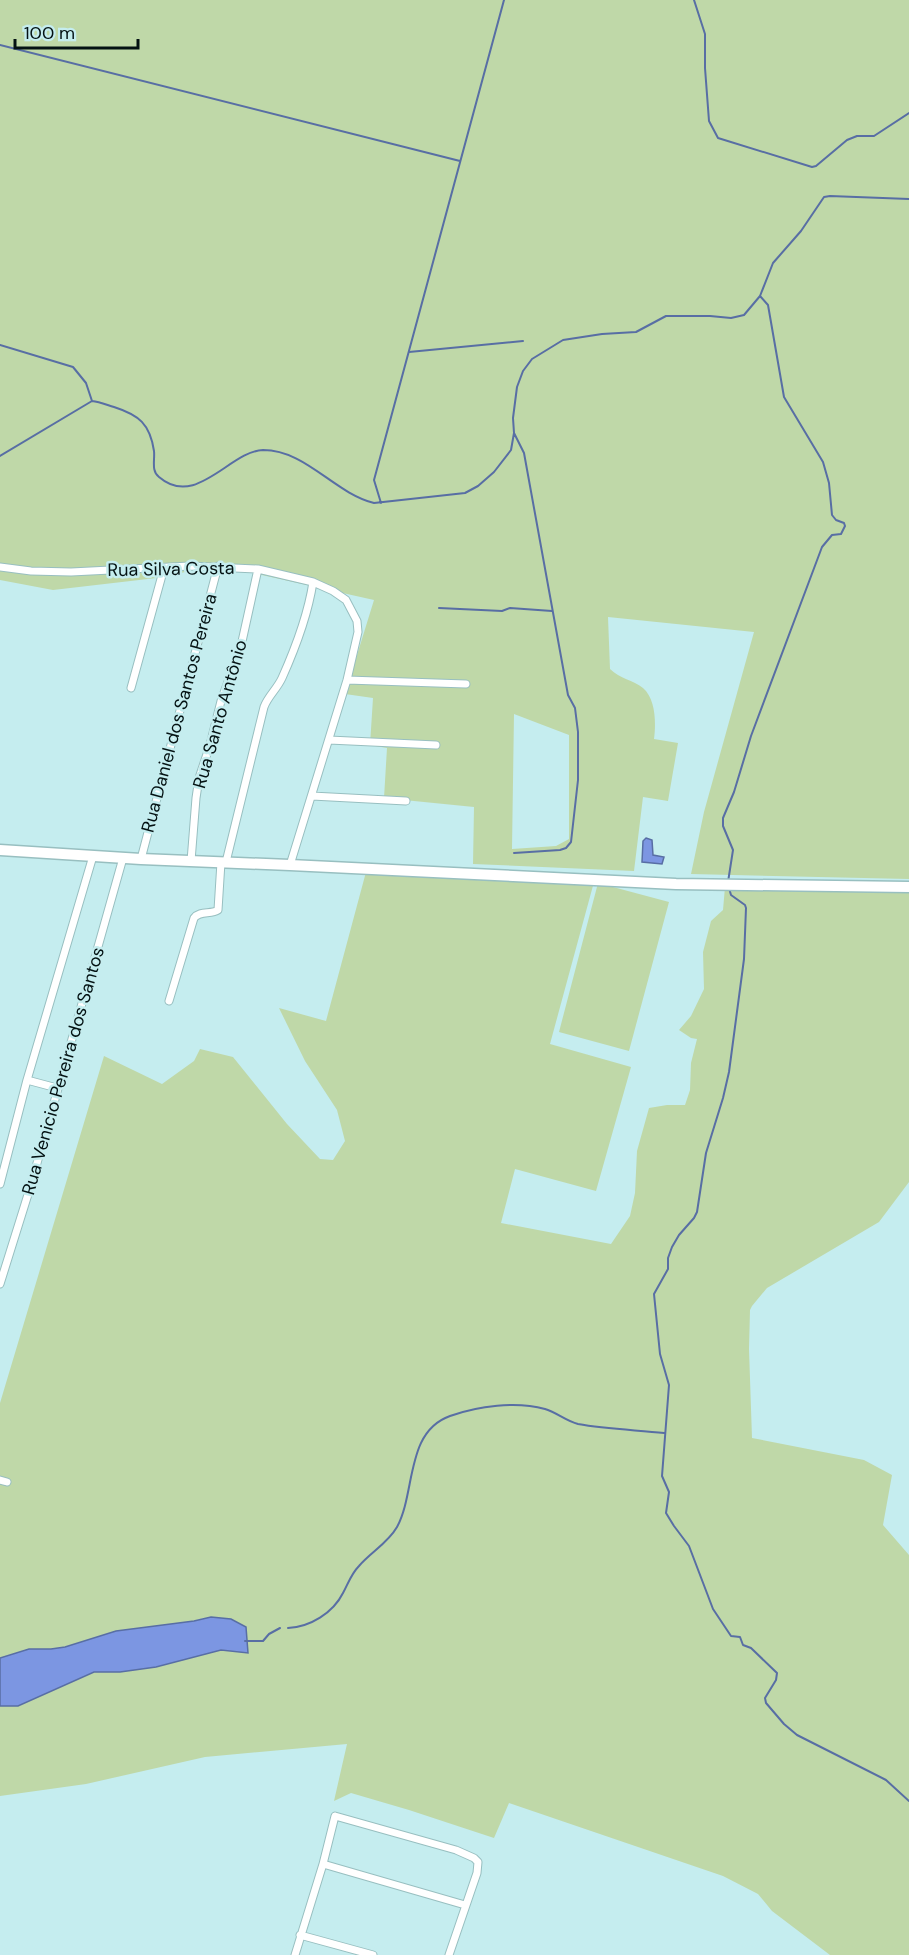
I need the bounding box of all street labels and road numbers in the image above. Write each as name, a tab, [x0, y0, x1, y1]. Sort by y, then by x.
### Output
street label: Rua Silva Costa	[107, 556, 235, 582]
street label: Rua Daniel dos Santos Pereira	[136, 591, 222, 835]
street label: Rua Santo Antônio	[187, 637, 253, 791]
street label: Rua Venicio Pereira dos Santos	[16, 944, 110, 1198]

